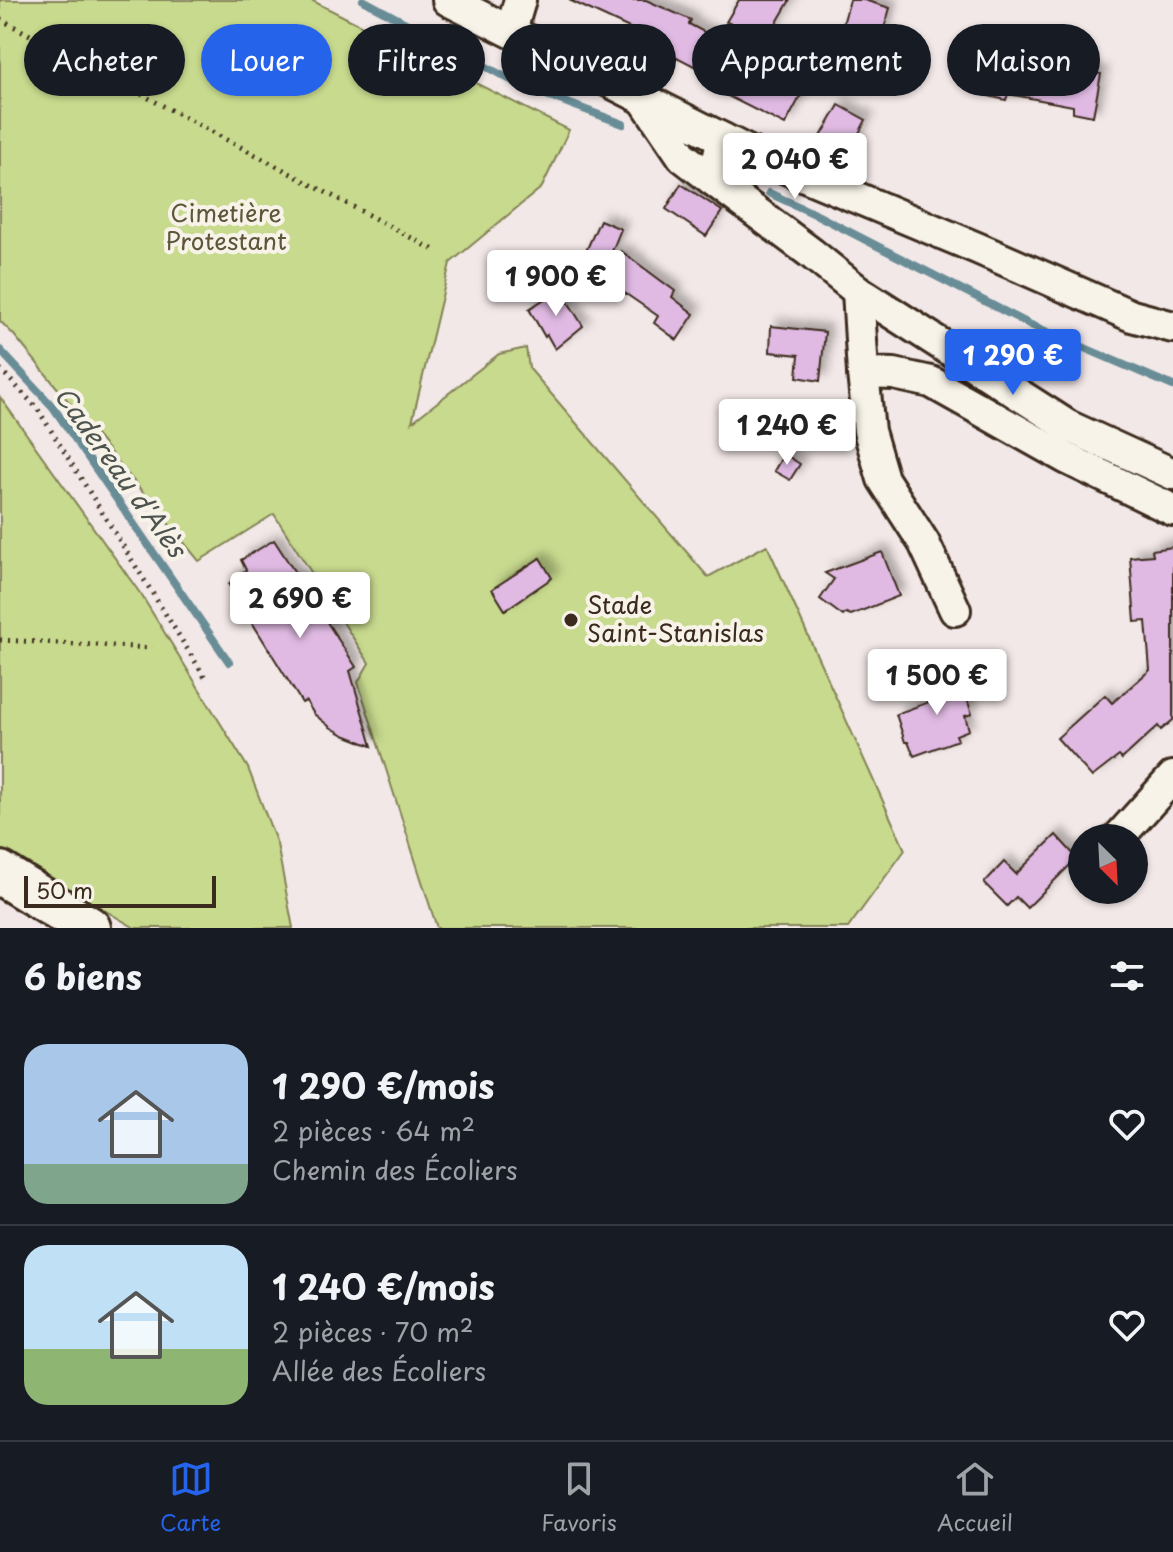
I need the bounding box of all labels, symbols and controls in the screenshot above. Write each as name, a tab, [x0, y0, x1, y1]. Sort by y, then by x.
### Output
chip: Acheter	[24, 24, 185, 96]
chip: Louer	[201, 24, 332, 96]
chip: Filtres	[348, 24, 485, 96]
chip: Nouveau	[501, 24, 676, 96]
chip: Appartement	[692, 24, 931, 96]
chip: Maison	[947, 24, 1100, 96]
pin: 2 040 €	[721, 133, 869, 201]
text: 2 040 €	[741, 139, 849, 178]
park label: Cimetière Protestant	[165, 194, 287, 258]
pin: 1 900 €	[482, 250, 630, 318]
text: 1 900 €	[505, 256, 607, 295]
pin: 1 290 €	[939, 329, 1087, 397]
text: 1 290 €	[963, 335, 1063, 374]
water label: Cadereau d'Alès	[46, 378, 198, 566]
pin: 1 240 €	[713, 399, 861, 467]
text: 1 240 €	[737, 405, 837, 444]
pin: 2 690 €	[226, 572, 374, 640]
text: 2 690 €	[248, 578, 352, 617]
place label: Stade Saint-Stanislas	[587, 586, 764, 650]
marker: Stade Saint-Stanislas	[562, 611, 580, 629]
pin: 1 500 €	[863, 649, 1011, 717]
text: 1 500 €	[886, 655, 988, 694]
north arrow	[1068, 824, 1148, 904]
map controls	[1068, 824, 1148, 904]
scale bar	[24, 872, 216, 908]
text: 50 m	[36, 873, 93, 906]
text: 6 biens	[24, 950, 142, 1002]
icon: filters	[1105, 954, 1149, 998]
text: 1 290 €/mois	[272, 1059, 495, 1111]
icon: home	[88, 1076, 184, 1172]
icon: heart	[1105, 1102, 1149, 1146]
text: 2 pièces · 64 m²	[272, 1111, 475, 1150]
text: Chemin des Écoliers	[272, 1150, 518, 1189]
text: 1 240 €/mois	[272, 1260, 495, 1312]
icon: home	[88, 1277, 184, 1373]
icon: heart	[1105, 1303, 1149, 1347]
text: 2 pièces · 70 m²	[272, 1312, 473, 1351]
text: Allée des Écoliers	[272, 1351, 486, 1390]
tab: Carte	[160, 1457, 221, 1538]
tab: Favoris	[541, 1457, 617, 1538]
tab: Accueil	[937, 1457, 1013, 1538]

